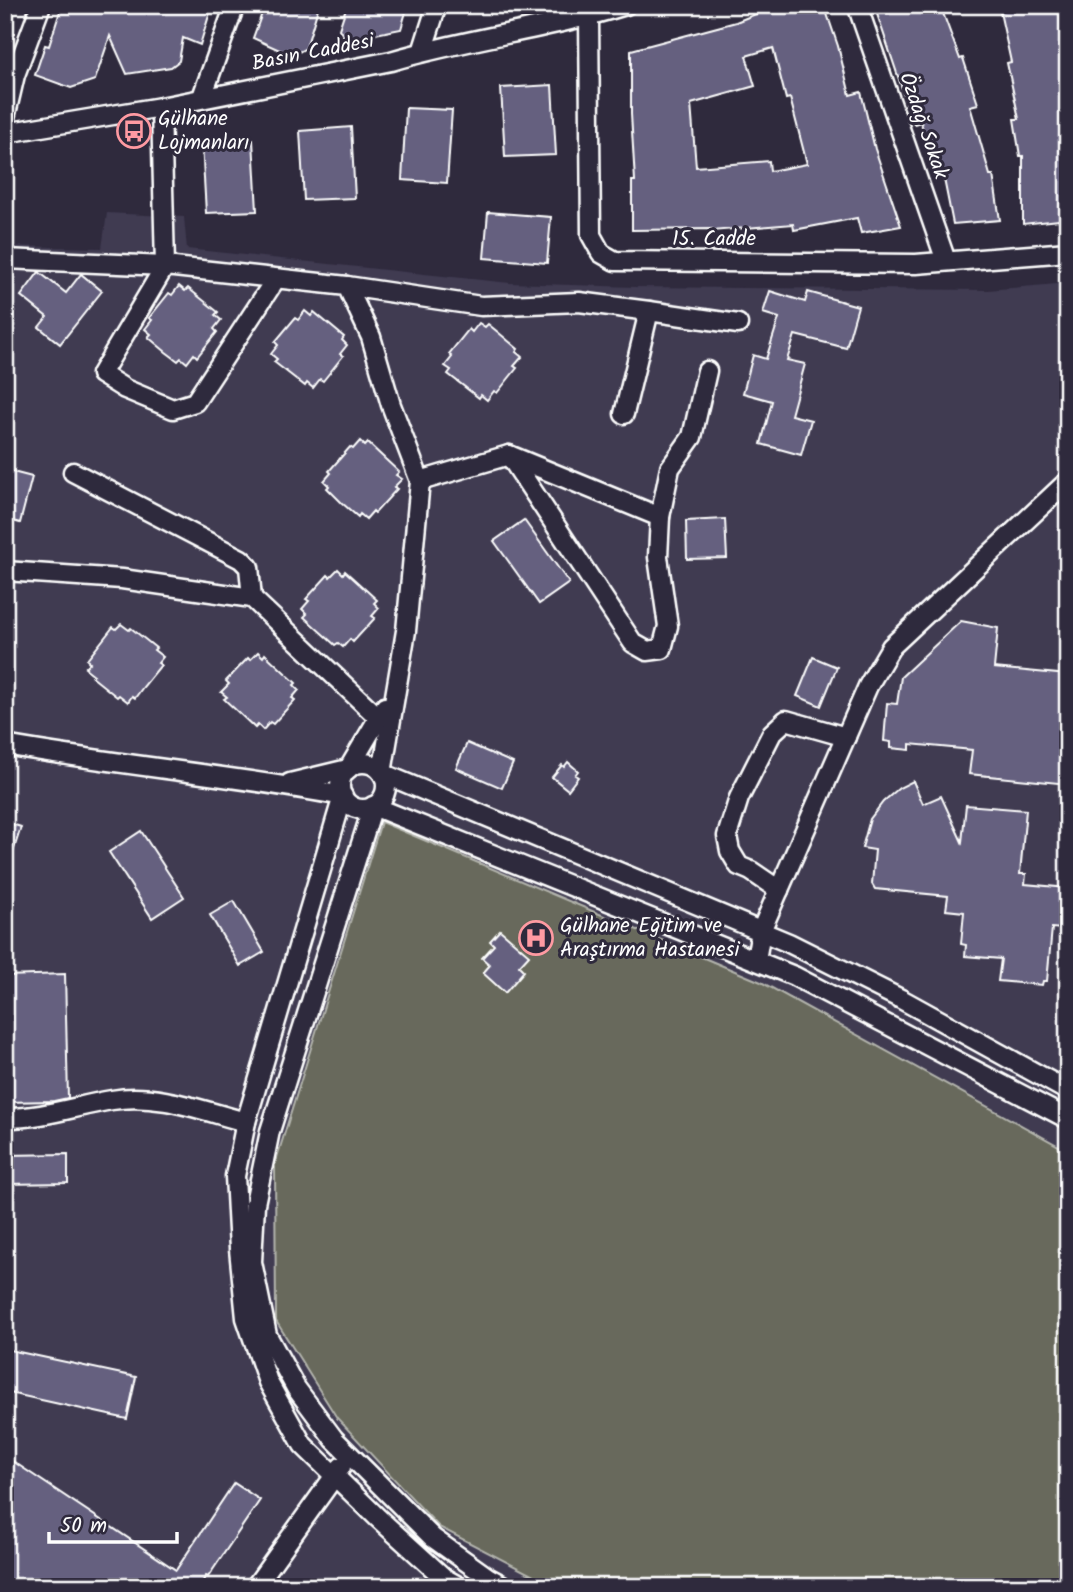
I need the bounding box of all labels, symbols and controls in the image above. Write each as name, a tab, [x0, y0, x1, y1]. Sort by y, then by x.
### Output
street label: Basın Caddesi	[249, 25, 378, 81]
street label: Özdağ Sokak	[889, 68, 957, 184]
place label: Gülhane Lojmanları	[158, 103, 249, 160]
bus stop icon: Gülhane Lojmanları	[115, 112, 153, 150]
street label: 15. Cadde	[672, 223, 757, 256]
place label: Gülhane Eğitim ve Araştırma Hastanesi	[560, 910, 740, 967]
hospital icon: Gülhane Eğitim ve Araştırma Hastanesi	[517, 919, 555, 957]
scale bar	[49, 1501, 177, 1545]
text: 50 m	[60, 1510, 107, 1543]

